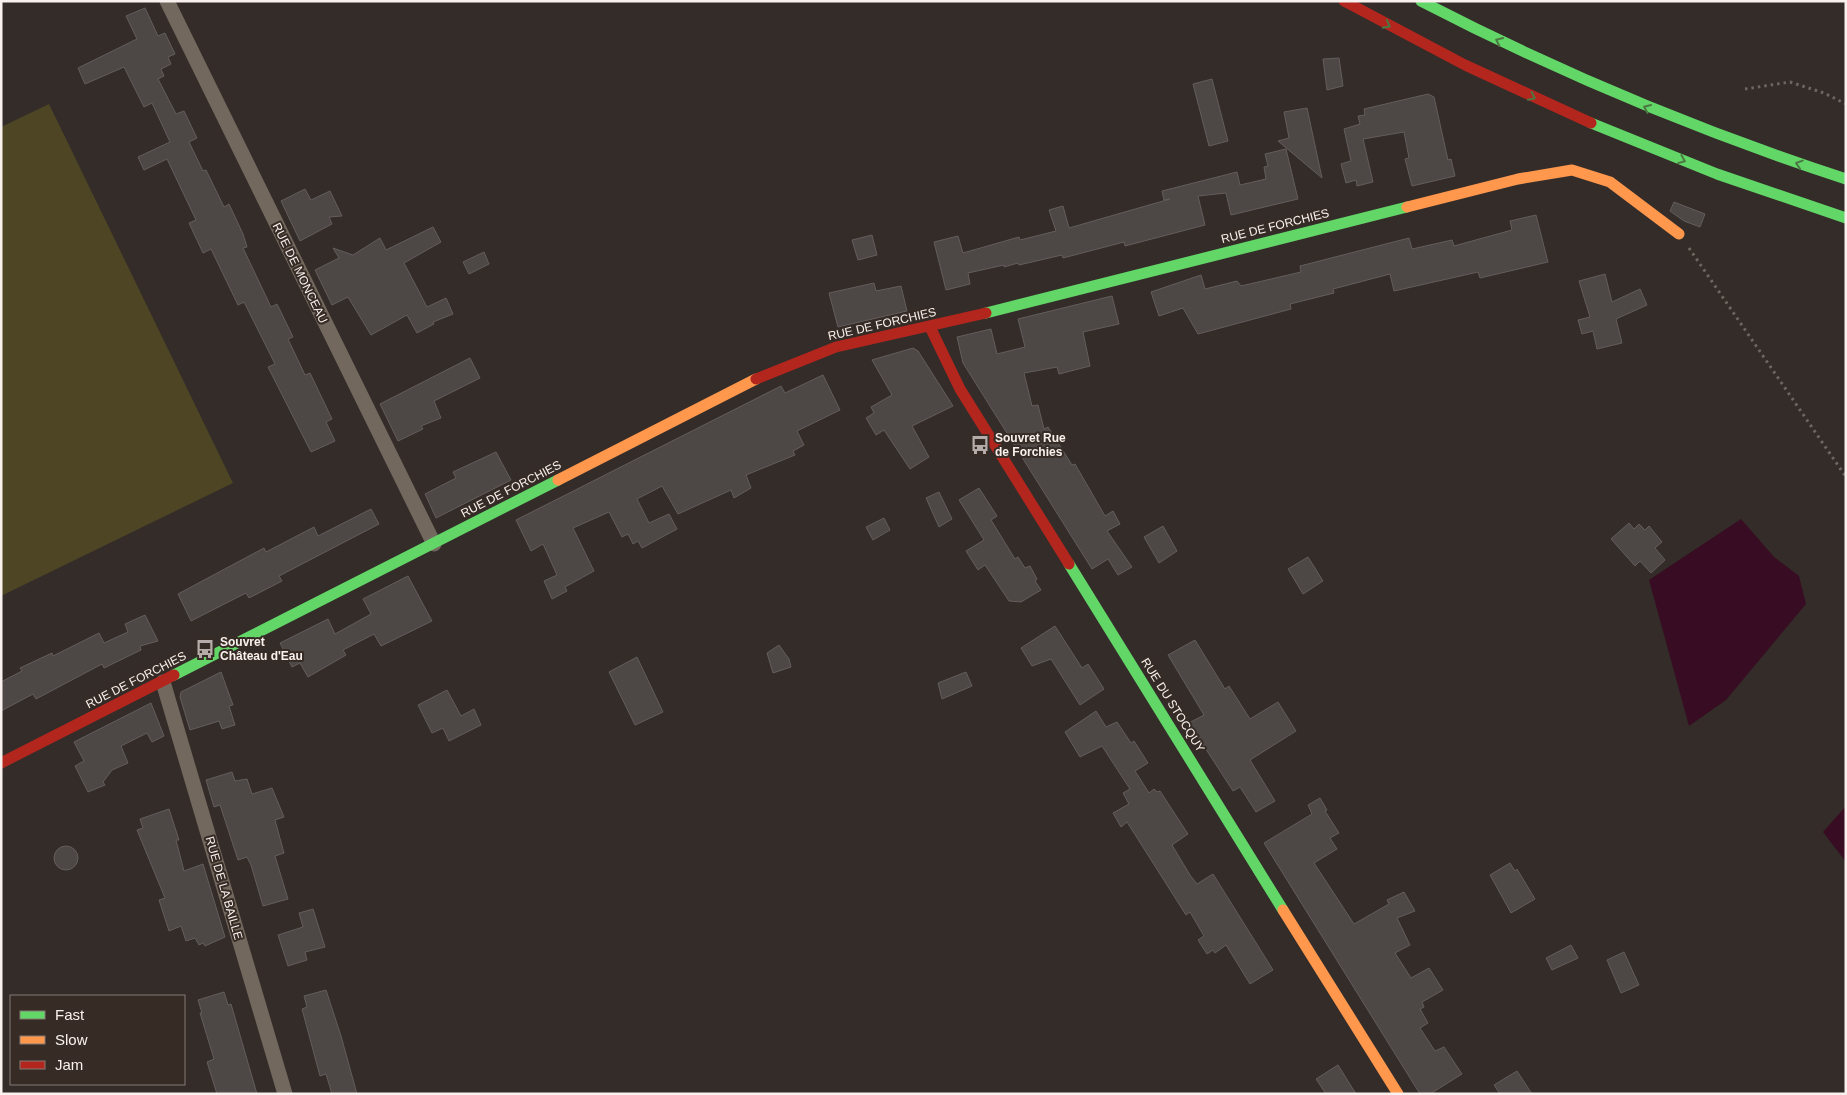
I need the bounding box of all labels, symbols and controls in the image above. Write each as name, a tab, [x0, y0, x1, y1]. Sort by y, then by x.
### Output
one-way arrow	[1382, 18, 1391, 28]
one-way arrow	[1495, 36, 1504, 47]
one-way arrow	[1527, 91, 1536, 102]
one-way arrow	[1643, 104, 1652, 115]
one-way arrow	[1677, 154, 1686, 164]
one-way arrow	[1796, 159, 1804, 169]
street label: RUE DE FORCHIES	[1220, 206, 1330, 246]
street label: RUE DE MONCEAU	[270, 220, 330, 326]
street label: RUE DE FORCHIES	[827, 305, 937, 343]
place label: Souvret Rue de Forchies	[995, 431, 1066, 459]
bus stop icon: Souvret Rue de Forchies	[969, 434, 991, 456]
street label: RUE DE FORCHIES	[459, 458, 563, 520]
place label: Souvret Château d'Eau	[220, 635, 303, 663]
bus stop icon: Souvret Château d'Eau	[194, 638, 216, 660]
street label: RUE DE FORCHIES	[84, 649, 188, 711]
street label: RUE DU STOCQUY	[1138, 655, 1208, 755]
street label: RUE DE LA BAILLE	[203, 835, 245, 941]
legend	[10, 995, 185, 1085]
text: Fast	[55, 1006, 85, 1023]
text: Slow	[55, 1031, 88, 1048]
text: Jam	[55, 1056, 83, 1073]

